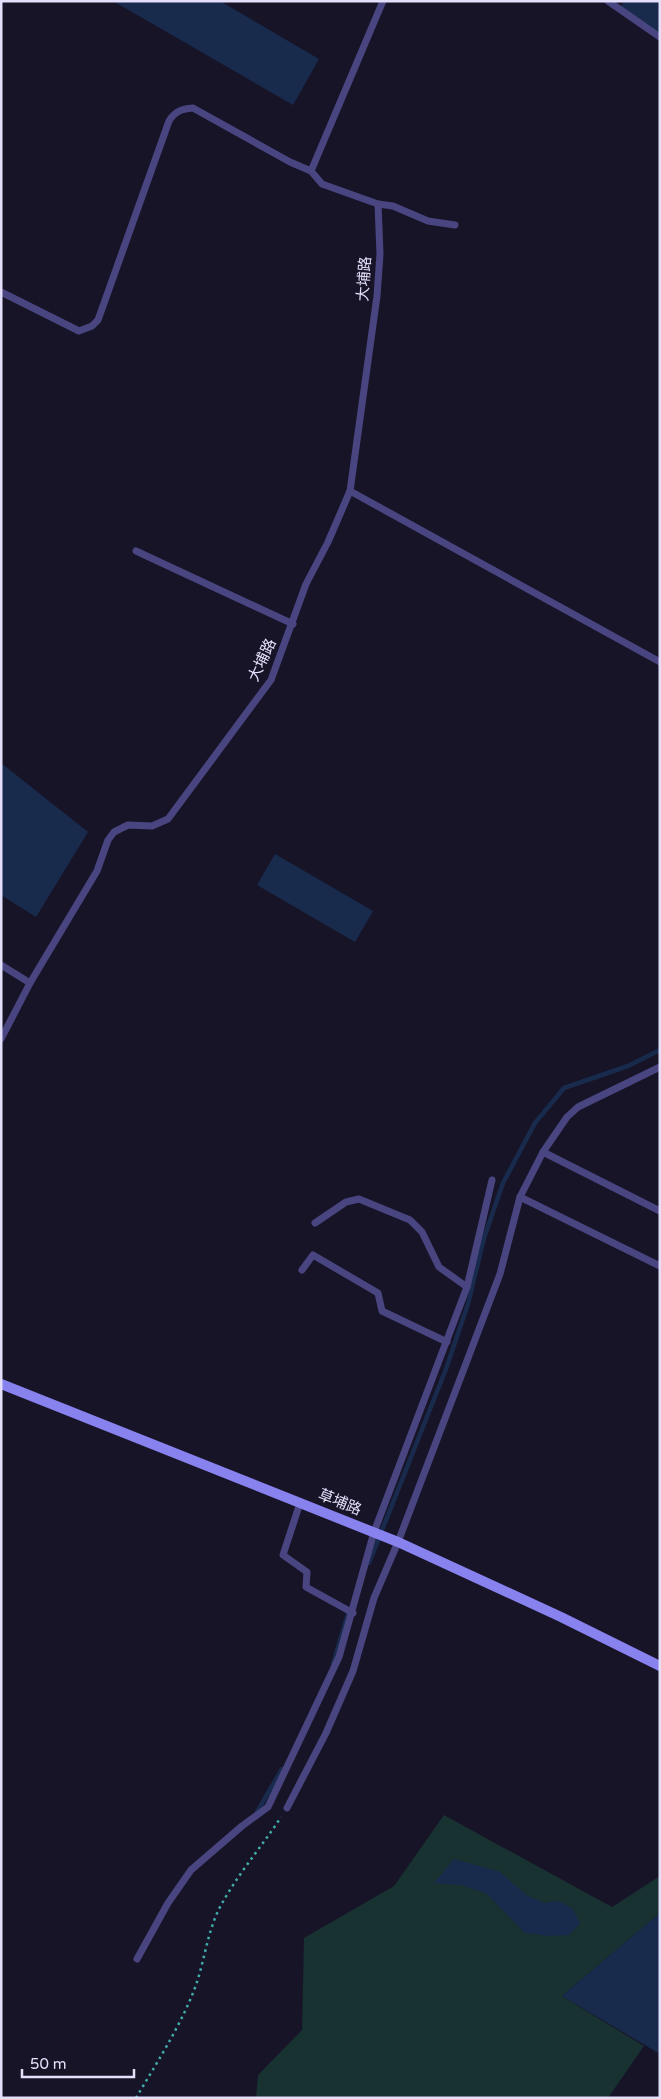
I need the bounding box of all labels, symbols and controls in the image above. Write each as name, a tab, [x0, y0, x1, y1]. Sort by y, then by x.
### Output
street label: 大埔路	[353, 256, 375, 302]
street label: 大埔路	[244, 636, 280, 684]
street label: 草埔路	[316, 1485, 364, 1519]
scale bar	[22, 2046, 135, 2078]
text: 50 m	[30, 2055, 67, 2073]

